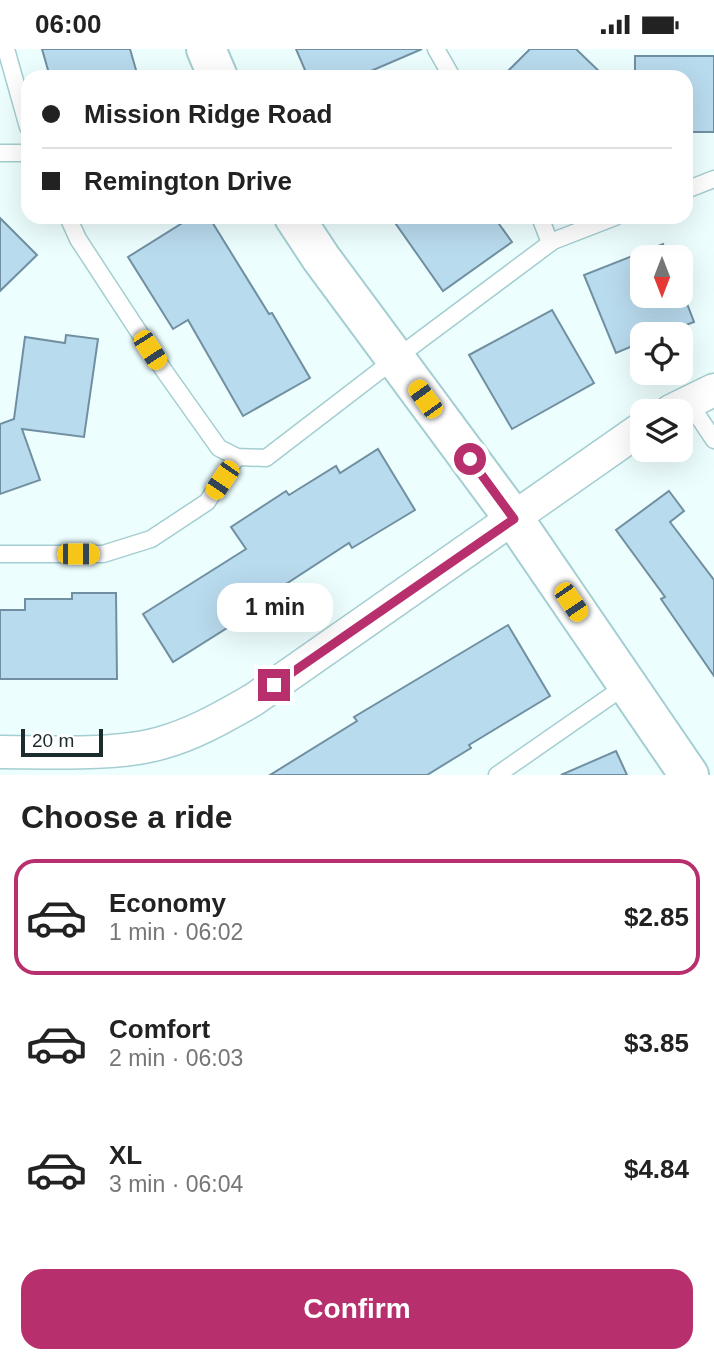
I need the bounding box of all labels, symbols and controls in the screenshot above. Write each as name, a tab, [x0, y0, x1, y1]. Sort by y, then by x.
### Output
text: 06:00	[35, 9, 102, 39]
text: Mission Ridge Road	[84, 99, 332, 129]
text: Remington Drive	[84, 166, 292, 196]
north arrow	[630, 245, 693, 308]
map controls	[630, 245, 693, 462]
button: locate	[630, 322, 693, 385]
car	[130, 327, 171, 373]
car	[405, 376, 446, 422]
button: layers	[630, 399, 693, 462]
route start	[454, 443, 486, 475]
car	[202, 457, 243, 503]
car	[58, 544, 100, 565]
car	[551, 579, 592, 625]
callout: 1 min	[216, 583, 332, 633]
text: 1 min	[245, 594, 305, 620]
route end	[258, 669, 290, 701]
scale bar	[21, 726, 103, 758]
text: 20 m	[32, 730, 74, 751]
text: Choose a ride	[21, 799, 233, 835]
icon: car	[25, 886, 88, 949]
text: Economy	[109, 888, 226, 918]
text: $2.85	[624, 902, 689, 932]
text: 1 min · 06:02	[109, 919, 243, 945]
icon: car	[25, 1012, 88, 1075]
text: Comfort	[109, 1014, 210, 1044]
text: $3.85	[624, 1028, 689, 1058]
text: 2 min · 06:03	[109, 1045, 243, 1071]
icon: car	[25, 1138, 88, 1201]
text: XL	[109, 1140, 142, 1170]
text: $4.84	[624, 1154, 689, 1184]
text: 3 min · 06:04	[109, 1171, 243, 1197]
button: Confirm	[21, 1269, 693, 1349]

